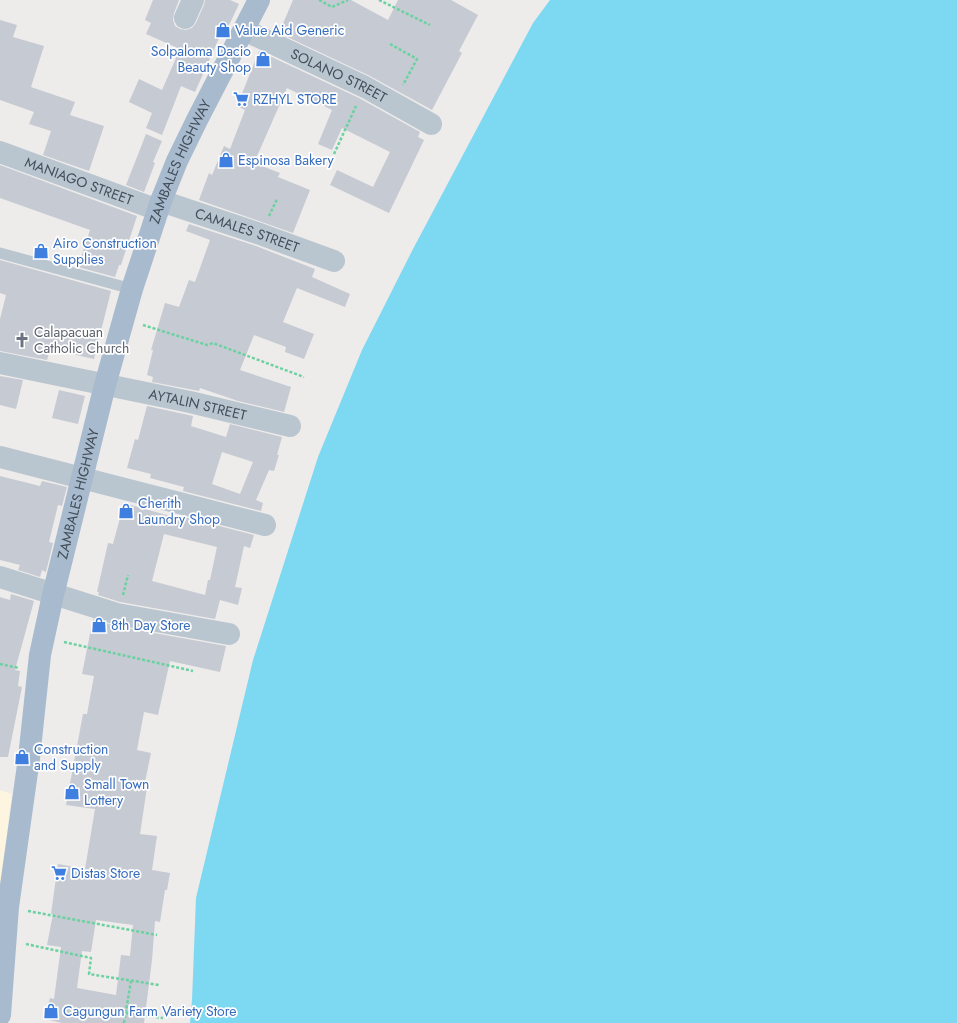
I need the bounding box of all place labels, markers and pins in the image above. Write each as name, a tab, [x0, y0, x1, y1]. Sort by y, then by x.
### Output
place label: Value Aid Generic	[235, 20, 344, 40]
shop icon: Value Aid Generic	[214, 21, 232, 39]
place label: Solpaloma Dacio Beauty Shop	[151, 41, 251, 77]
shop icon: Solpaloma Dacio Beauty Shop	[254, 50, 272, 68]
place label: RZHYL STORE	[253, 89, 337, 109]
supermarket icon: RZHYL STORE	[232, 90, 250, 108]
place label: Espinosa Bakery	[238, 150, 334, 170]
shop icon: Espinosa Bakery	[217, 151, 235, 169]
place label: Airo Construction Supplies	[53, 233, 157, 269]
shop icon: Airo Construction Supplies	[32, 242, 50, 260]
place label: Calapacuan Catholic Church	[34, 322, 129, 358]
church icon: Calapacuan Catholic Church	[13, 331, 31, 349]
place label: Cherith Laundry Shop	[138, 493, 220, 529]
shop icon: Cherith Laundry Shop	[117, 502, 135, 520]
place label: 8th Day Store	[111, 615, 191, 635]
shop icon: 8th Day Store	[90, 616, 108, 634]
place label: Construction and Supply	[34, 739, 108, 775]
shop icon: Construction and Supply	[13, 748, 31, 766]
place label: Small Town Lottery	[84, 774, 149, 810]
shop icon: Small Town Lottery	[63, 783, 81, 801]
place label: Distas Store	[71, 863, 140, 883]
supermarket icon: Distas Store	[50, 864, 68, 882]
place label: Cagungun Farm Variety Store	[63, 1001, 237, 1021]
shop icon: Cagungun Farm Variety Store	[42, 1002, 60, 1020]

